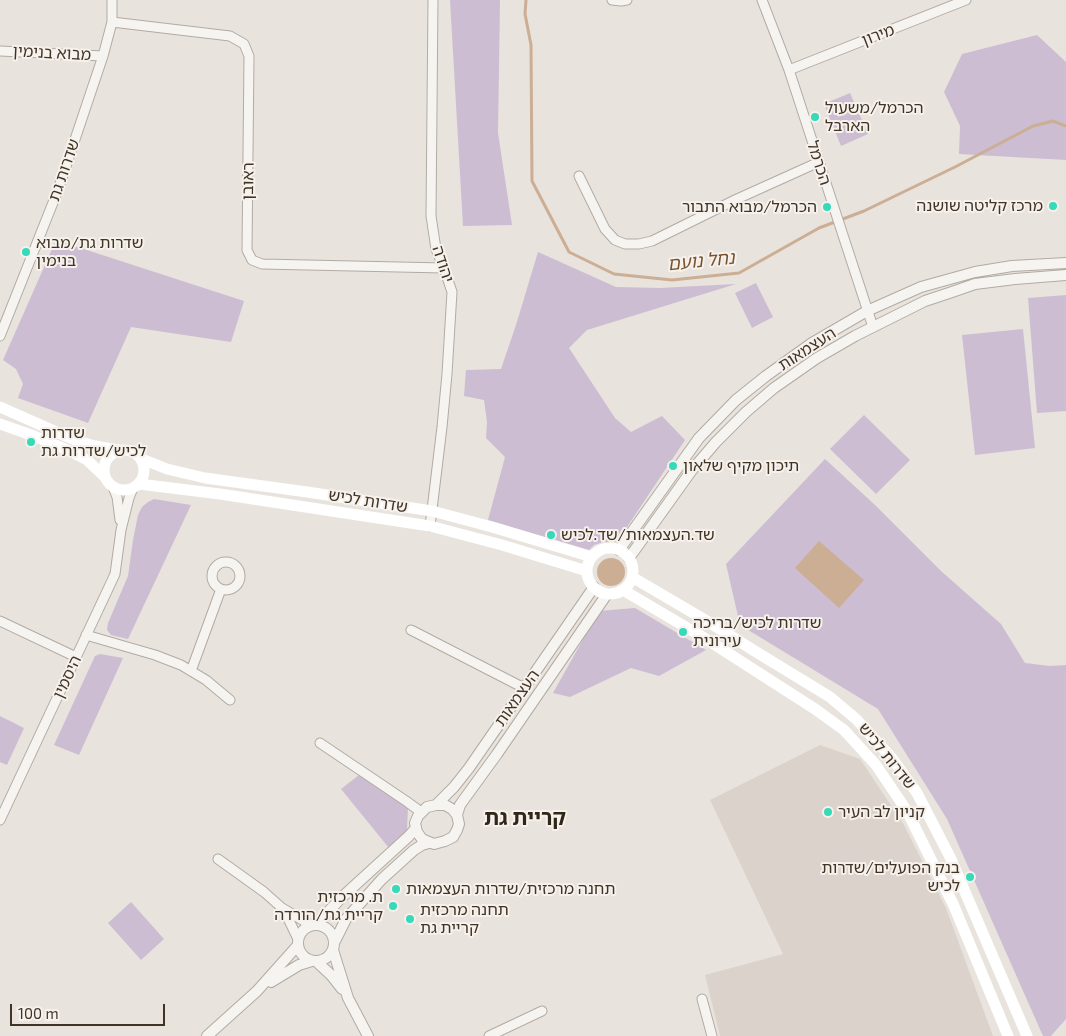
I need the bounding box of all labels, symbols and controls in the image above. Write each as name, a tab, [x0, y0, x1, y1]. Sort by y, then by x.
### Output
street label: מירון	[859, 20, 897, 50]
street label: מבוא בנימין	[12, 41, 92, 65]
place label: הכרמל/משעול הארבל	[825, 98, 924, 136]
marker: הכרמל/משעול הארבל	[809, 111, 821, 123]
street label: שדרות גת	[44, 136, 84, 204]
street label: הכרמל	[803, 138, 835, 188]
street label: ראובן	[238, 162, 258, 200]
place label: מרכז קליטה שושנה	[916, 196, 1043, 216]
place label: הכרמל/מבוא התבור	[682, 197, 817, 217]
marker: מרכז קליטה שושנה	[1047, 200, 1059, 212]
marker: הכרמל/מבוא התבור	[821, 201, 833, 213]
place label: שדרות גת/מבוא בנימין	[36, 233, 143, 271]
street label: יהודה	[428, 243, 458, 285]
marker: שדרות גת/מבוא בנימין	[20, 246, 32, 258]
water label: נחל נועם	[666, 247, 736, 275]
street label: העצמאות	[775, 323, 839, 375]
place label: שדרות לכיש/שדרות גת	[41, 423, 146, 461]
marker: שדרות לכיש/שדרות גת	[25, 436, 37, 448]
place label: תיכון מקיף שלאון	[683, 456, 799, 476]
marker: תיכון מקיף שלאון	[667, 460, 679, 472]
street label: שדרות לכיש	[327, 485, 409, 517]
place label: שד.העצמאות/שד.לכיש	[561, 525, 715, 545]
marker: שד.העצמאות/שד.לכיש	[545, 529, 557, 541]
place label: שדרות לכיש/בריכה עירונית	[693, 613, 821, 651]
marker: שדרות לכיש/בריכה עירונית	[677, 626, 689, 638]
street label: היסמין	[49, 652, 85, 702]
street label: העצמאות	[491, 666, 543, 730]
street label: שדרות לכיש	[854, 719, 920, 793]
place label: קניון לב העיר	[838, 802, 925, 822]
district label: קריית גת	[484, 805, 566, 831]
marker: קניון לב העיר	[822, 806, 834, 818]
place label: בנק הפועלים/שדרות לכיש	[822, 858, 960, 896]
marker: בנק הפועלים/שדרות לכיש	[964, 871, 976, 883]
place label: תחנה מרכזית/שדרות העצמאות	[406, 879, 615, 899]
marker: תחנה מרכזית/שדרות העצמאות	[390, 883, 402, 895]
place label: ת. מרכזית קריית גת/הורדה	[274, 887, 383, 925]
marker: ת. מרכזית קריית גת/הורדה	[387, 900, 399, 912]
place label: תחנה מרכזית קריית גת	[420, 900, 509, 938]
marker: תחנה מרכזית קריית גת	[404, 913, 416, 925]
scale bar	[12, 994, 168, 1026]
text: 100 m	[18, 1004, 59, 1022]

